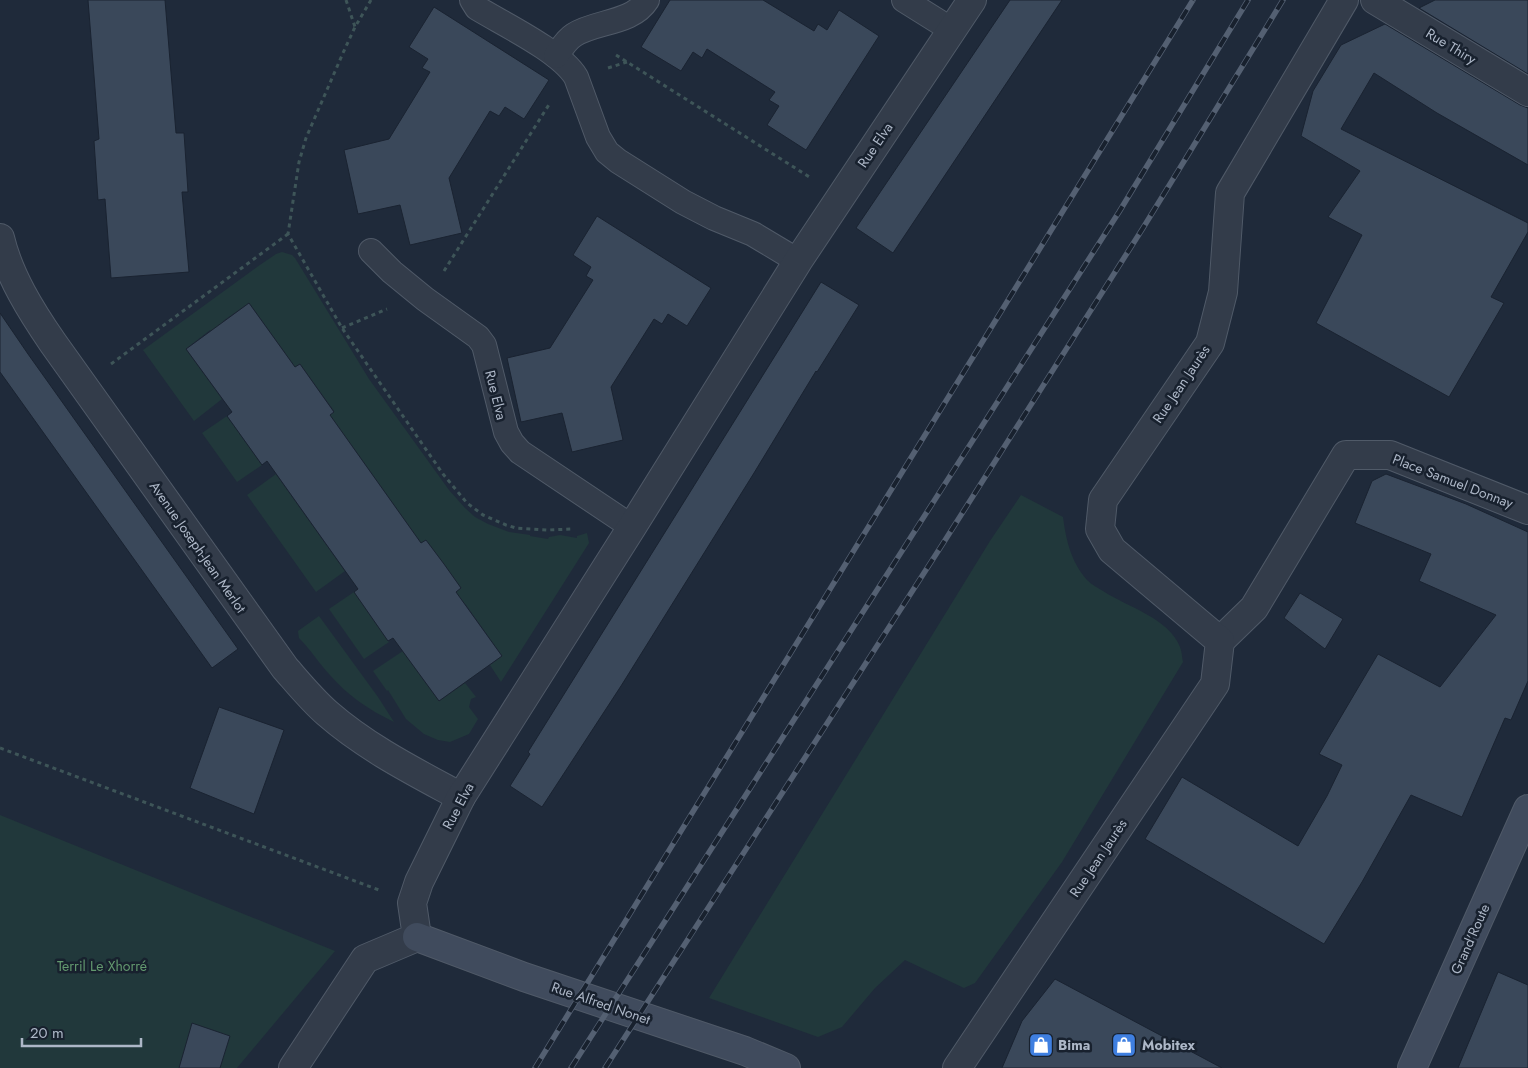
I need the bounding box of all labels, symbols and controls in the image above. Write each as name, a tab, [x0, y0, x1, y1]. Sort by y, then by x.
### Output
street label: Rue Thiry	[1422, 23, 1481, 69]
street label: Rue Elva	[853, 119, 897, 171]
street label: Rue Jean Jaurès	[1147, 341, 1215, 427]
street label: Rue Elva	[480, 368, 512, 422]
street label: Place Samuel Donnay	[1390, 449, 1517, 514]
street label: Avenue Joseph-Jean Merlot	[145, 477, 251, 617]
street label: Rue Elva	[437, 779, 479, 833]
street label: Rue Jean Jaurès	[1064, 815, 1132, 901]
street label: Grand'Route	[1446, 901, 1494, 977]
park label: Terril Le Xhorré	[57, 956, 147, 976]
street label: Rue Alfred Nonet	[549, 977, 654, 1030]
scale bar	[22, 1016, 141, 1048]
text: 20 m	[30, 1022, 64, 1044]
shop icon: Bima	[1028, 1032, 1054, 1058]
shop icon: Mobitex	[1111, 1032, 1137, 1058]
place label: Bima	[1058, 1035, 1090, 1055]
place label: Mobitex	[1142, 1035, 1195, 1055]

